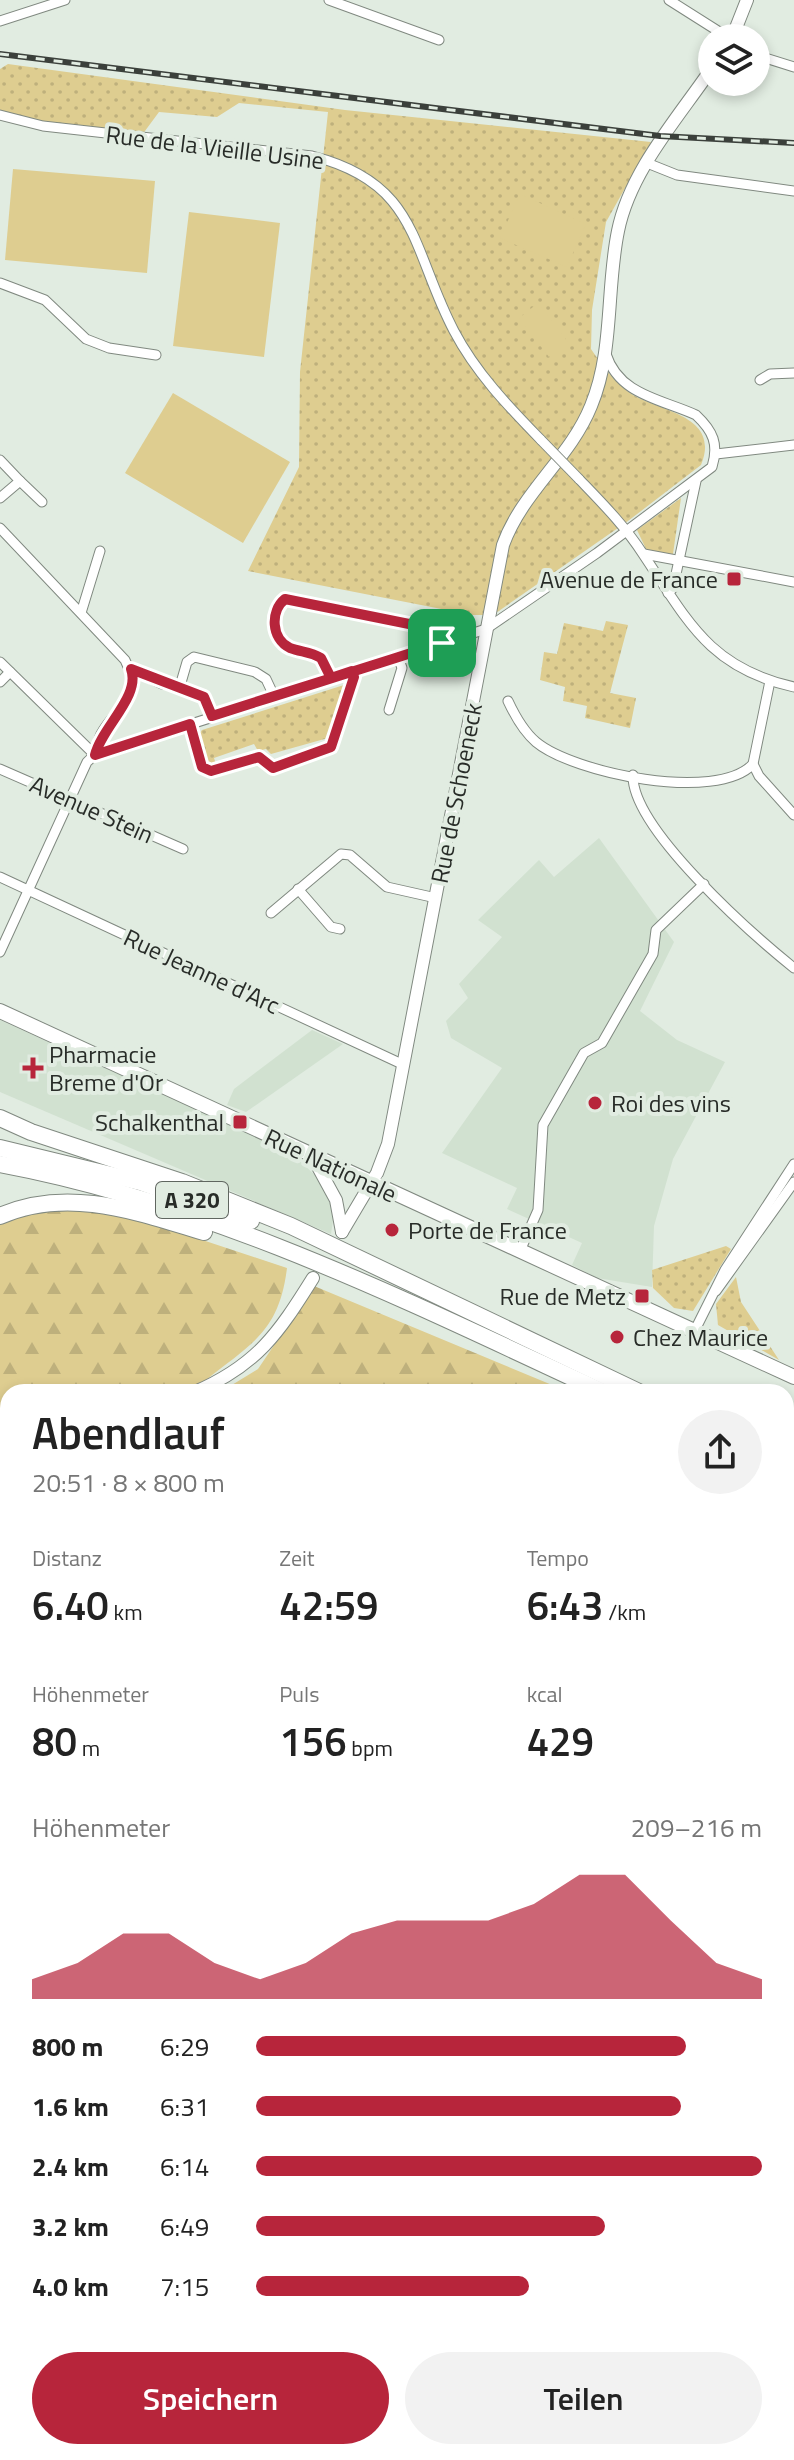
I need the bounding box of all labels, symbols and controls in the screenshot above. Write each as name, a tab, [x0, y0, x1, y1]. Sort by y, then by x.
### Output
map controls	[698, 24, 770, 96]
button: layers	[698, 24, 770, 96]
street label: Rue de la Vieille Usine	[104, 116, 326, 178]
place label: Avenue de France	[540, 561, 718, 597]
marker: Avenue de France	[725, 570, 743, 588]
pin	[408, 609, 476, 677]
icon: arrive	[420, 621, 464, 665]
street label: Rue de Schoeneck	[421, 699, 491, 886]
street label: Avenue Stein	[24, 766, 160, 852]
street label: Rue Jeanne d'Arc	[118, 919, 286, 1023]
place label: Pharmacie Breme d'Or	[49, 1036, 163, 1100]
marker: Pharmacie Breme d'Or	[24, 1059, 42, 1077]
place label: Roi des vins	[611, 1085, 731, 1121]
marker: Roi des vins	[586, 1094, 604, 1112]
place label: Schalkenthal	[95, 1104, 224, 1140]
marker: Schalkenthal	[231, 1113, 249, 1131]
street label: Rue Nationale	[259, 1119, 403, 1211]
road number: A 320	[156, 1182, 228, 1218]
place label: Porte de France	[408, 1212, 567, 1248]
marker: Porte de France	[383, 1221, 401, 1239]
place label: Rue de Metz	[500, 1278, 626, 1314]
marker: Rue de Metz	[633, 1287, 651, 1305]
place label: Chez Maurice	[633, 1319, 768, 1355]
marker: Chez Maurice	[608, 1328, 626, 1346]
text: Abendlauf	[32, 1399, 225, 1466]
button: share	[678, 1410, 762, 1494]
text: 20:51 · 8 × 800 m	[32, 1463, 225, 1502]
text: Distanz	[32, 1541, 102, 1575]
text: Zeit	[279, 1541, 315, 1575]
text: Tempo	[527, 1541, 589, 1575]
text: 6.40	[32, 1575, 109, 1636]
text: 42:59	[279, 1575, 379, 1636]
text: 6:43	[527, 1575, 603, 1636]
text: km	[109, 1595, 143, 1629]
text: /km	[603, 1595, 646, 1629]
text: Höhenmeter	[32, 1677, 149, 1711]
text: Puls	[279, 1677, 319, 1711]
text: kcal	[527, 1677, 563, 1711]
text: 80	[32, 1711, 77, 1772]
text: 156	[279, 1711, 347, 1772]
text: 429	[527, 1711, 594, 1772]
text: m	[77, 1731, 100, 1765]
text: bpm	[347, 1731, 393, 1765]
text: Höhenmeter	[32, 1808, 170, 1847]
text: 209–216 m	[631, 1808, 762, 1847]
text: 800 m	[32, 2027, 103, 2066]
text: 6:29	[160, 2027, 209, 2066]
text: 1.6 km	[32, 2087, 109, 2126]
text: 6:31	[160, 2087, 209, 2126]
text: 2.4 km	[32, 2147, 109, 2186]
text: 6:14	[160, 2147, 209, 2186]
text: 3.2 km	[32, 2207, 109, 2246]
text: 6:49	[160, 2207, 209, 2246]
text: 4.0 km	[32, 2267, 109, 2306]
text: 7:15	[160, 2267, 209, 2306]
button: Speichern	[32, 2352, 389, 2444]
button: Teilen	[405, 2352, 762, 2444]

